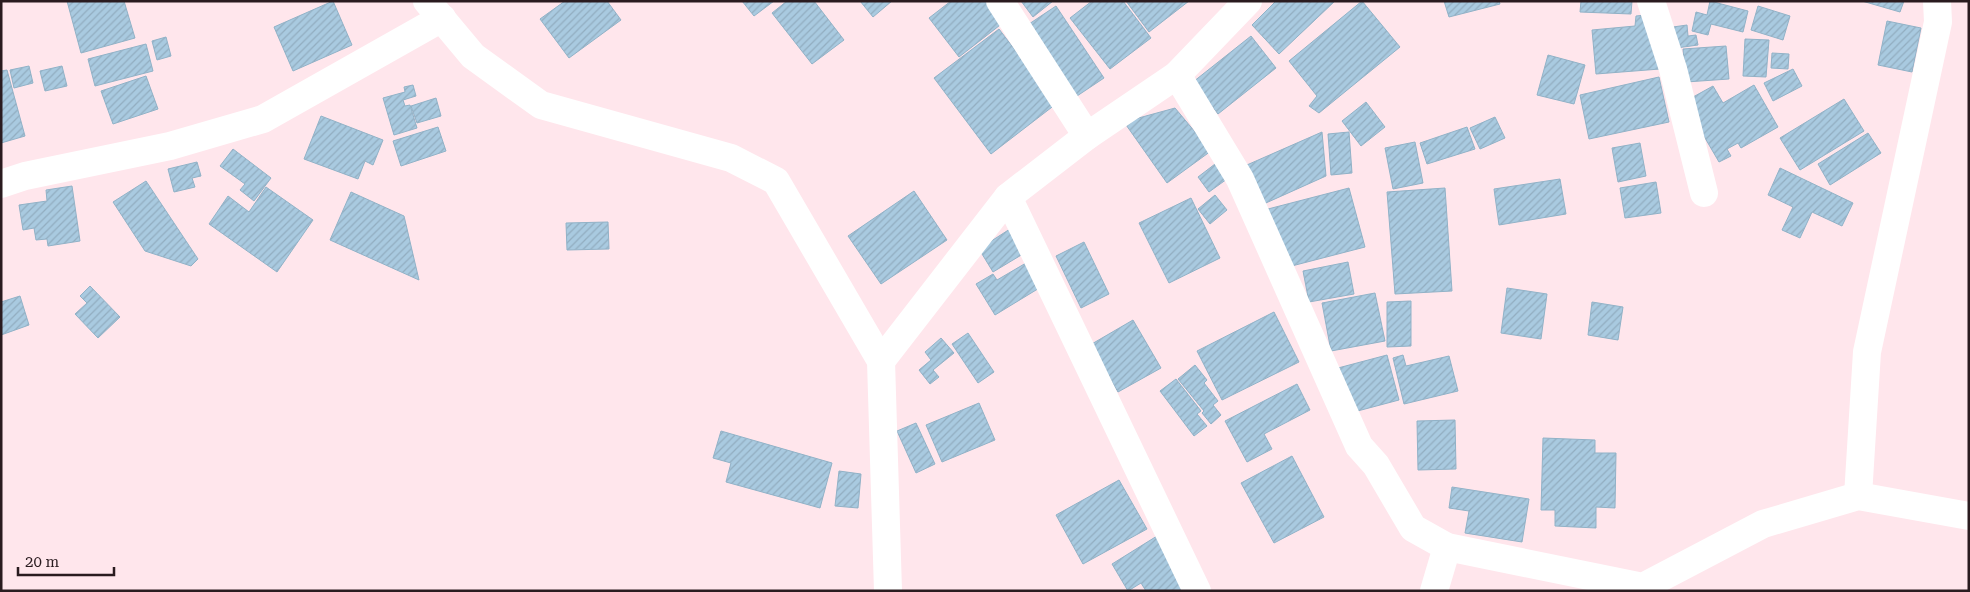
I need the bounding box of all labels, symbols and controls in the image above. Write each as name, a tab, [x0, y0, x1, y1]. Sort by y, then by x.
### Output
scale bar	[18, 544, 114, 576]
text: 20 m	[25, 553, 60, 571]

